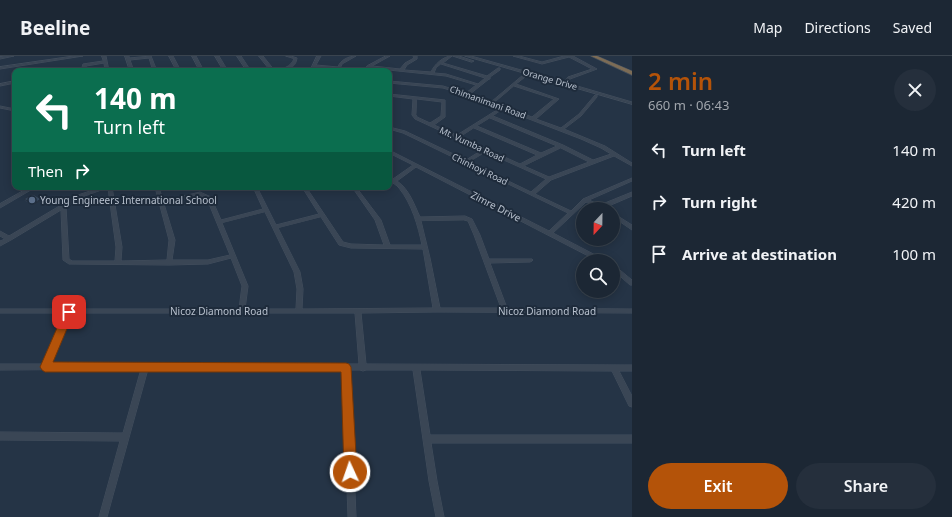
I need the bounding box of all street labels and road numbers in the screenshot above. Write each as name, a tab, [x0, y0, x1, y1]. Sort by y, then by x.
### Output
street label: Orange Drive	[521, 65, 579, 93]
street label: Chimanimani Road	[448, 82, 528, 122]
street label: Mt. Vumba Road	[438, 123, 506, 165]
street label: Chinhoyi Road	[450, 150, 510, 188]
street label: Zimre Drive	[469, 187, 524, 225]
street label: Nicoz Diamond Road	[170, 304, 268, 318]
street label: Nicoz Diamond Road	[498, 304, 596, 318]

